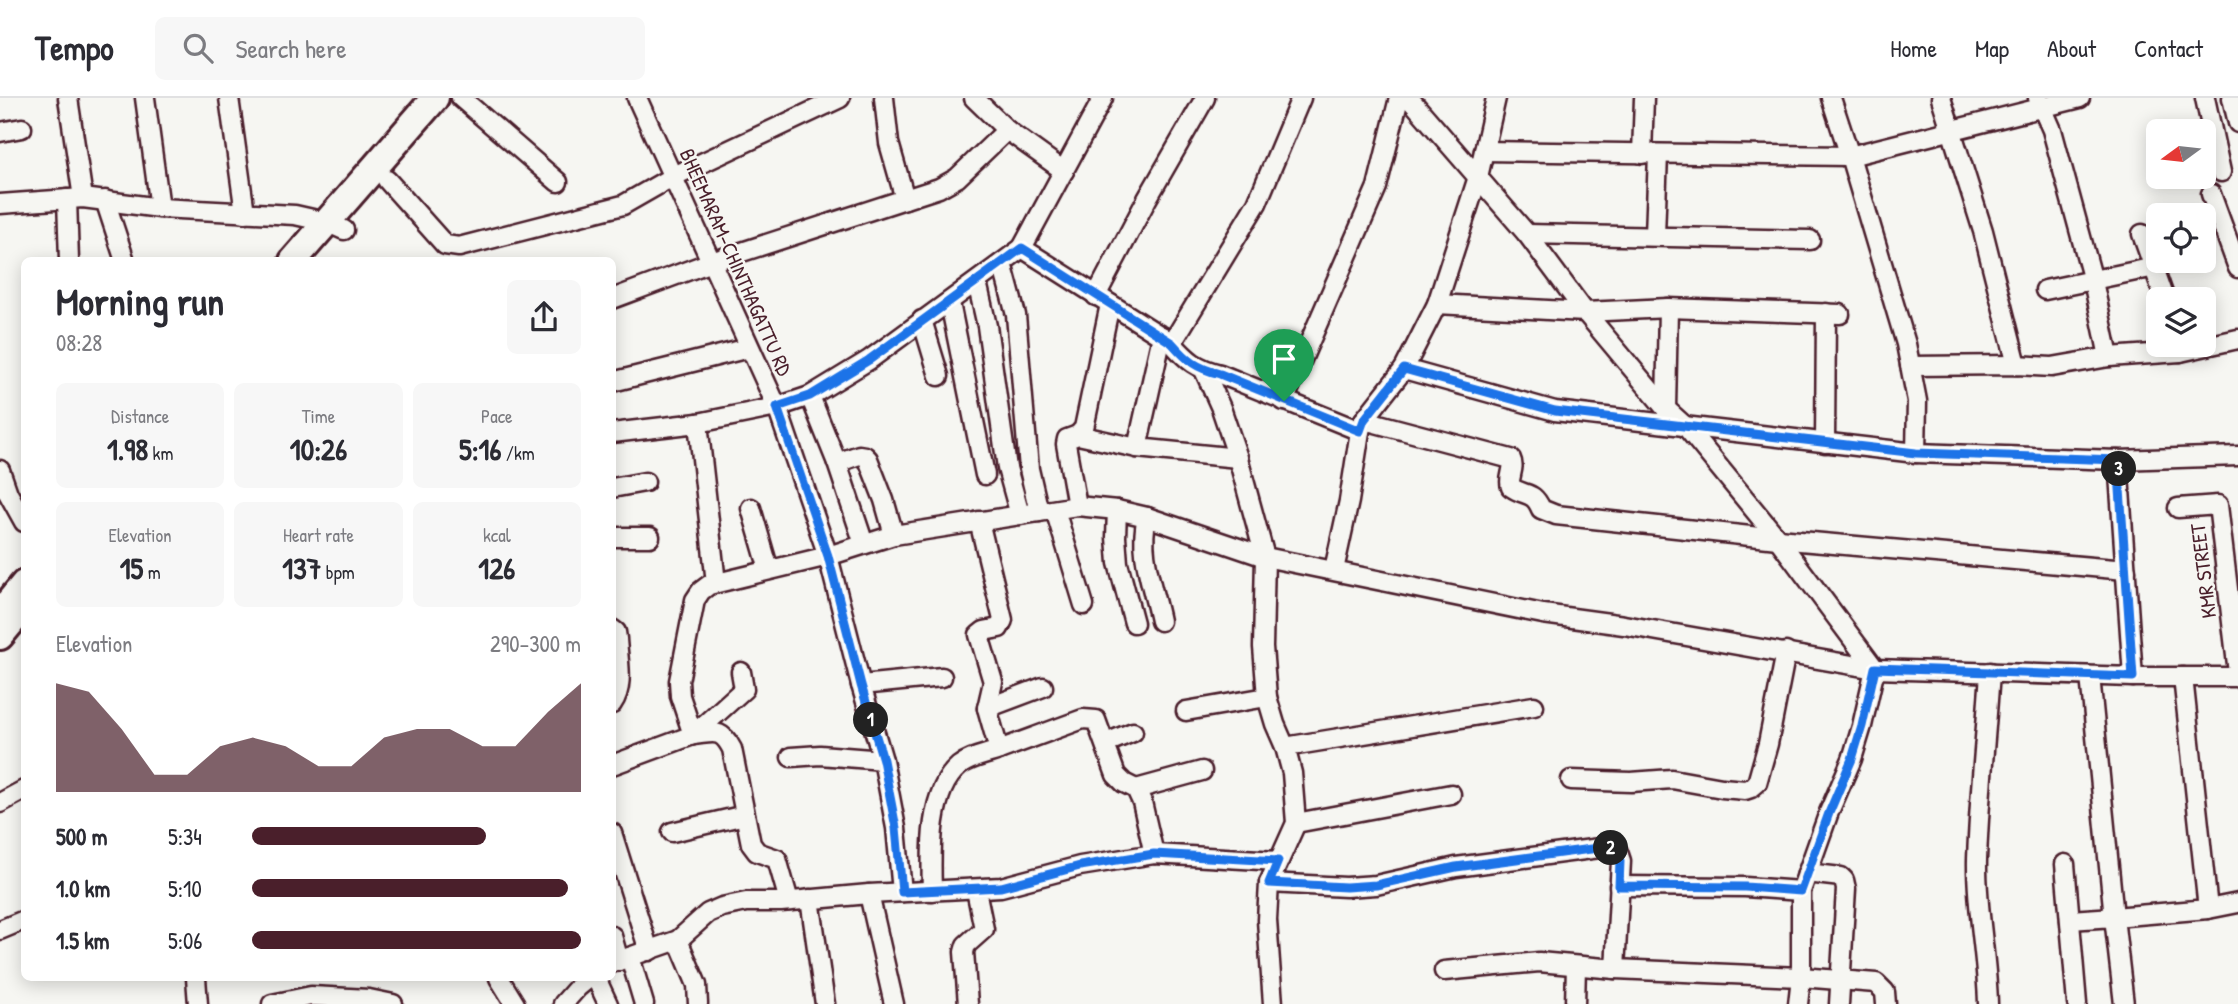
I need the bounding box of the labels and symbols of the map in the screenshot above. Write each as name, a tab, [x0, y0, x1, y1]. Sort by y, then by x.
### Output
north arrow	[2146, 119, 2216, 189]
street label: BHEEMARAM-CHINTHAGATTU RD	[673, 144, 799, 380]
pin	[1254, 329, 1314, 401]
pin: 3	[2102, 452, 2136, 486]
street label: KMR STREET	[2183, 521, 2223, 620]
pin: 1	[854, 702, 888, 738]
pin: 2	[1594, 830, 1628, 866]

